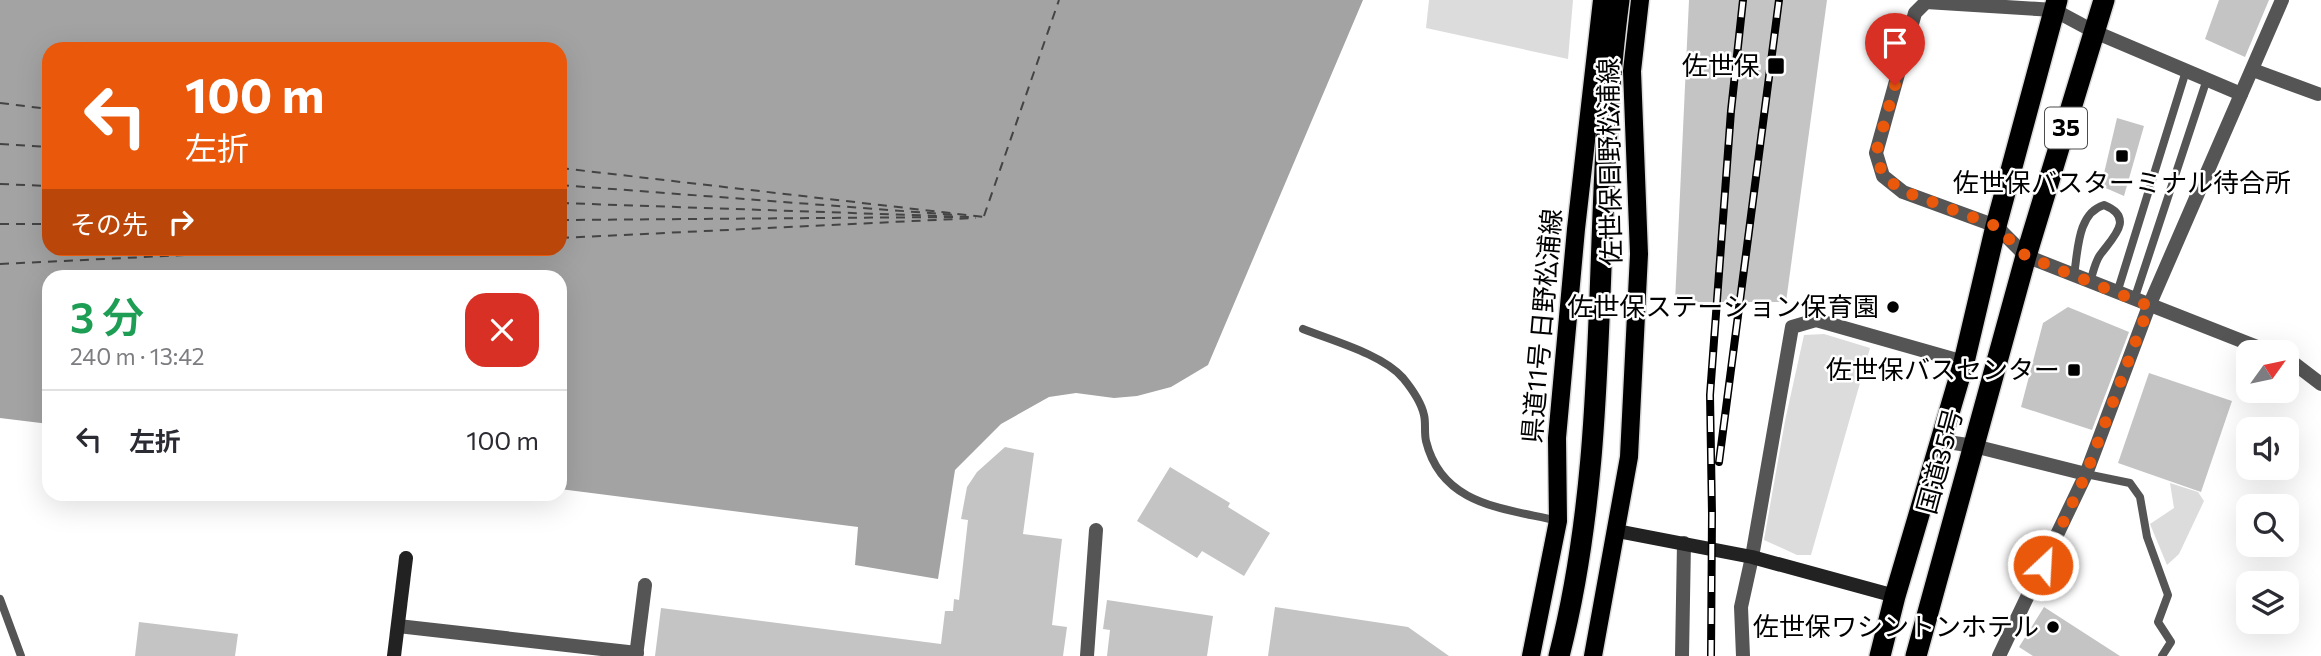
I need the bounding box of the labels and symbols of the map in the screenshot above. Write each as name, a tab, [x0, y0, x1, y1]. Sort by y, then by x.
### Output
pin	[1865, 13, 1925, 85]
place label: 佐世保	[1682, 49, 1760, 80]
marker: 佐世保	[1766, 56, 1786, 76]
street label: 佐世保日野松浦線	[1591, 58, 1626, 266]
road number: 35	[2045, 107, 2087, 148]
marker: 佐世保バスターミナル待合所	[2114, 148, 2130, 164]
place label: 佐世保バスターミナル待合所	[1953, 166, 2291, 197]
street label: 県道11号 日野松浦線	[1515, 207, 1566, 444]
place label: 佐世保ステーション保育園	[1568, 290, 1879, 321]
marker: 佐世保ステーション保育園	[1885, 299, 1901, 315]
north arrow	[2236, 340, 2300, 402]
place label: 佐世保バスセンター	[1826, 353, 2060, 384]
marker: 佐世保バスセンター	[2066, 362, 2082, 378]
street label: 国道35号	[1910, 405, 1967, 517]
position arrow	[2006, 528, 2080, 602]
place label: 佐世保ワシントンホテル	[1753, 610, 2039, 641]
marker: 佐世保ワシントンホテル	[2045, 619, 2061, 635]

